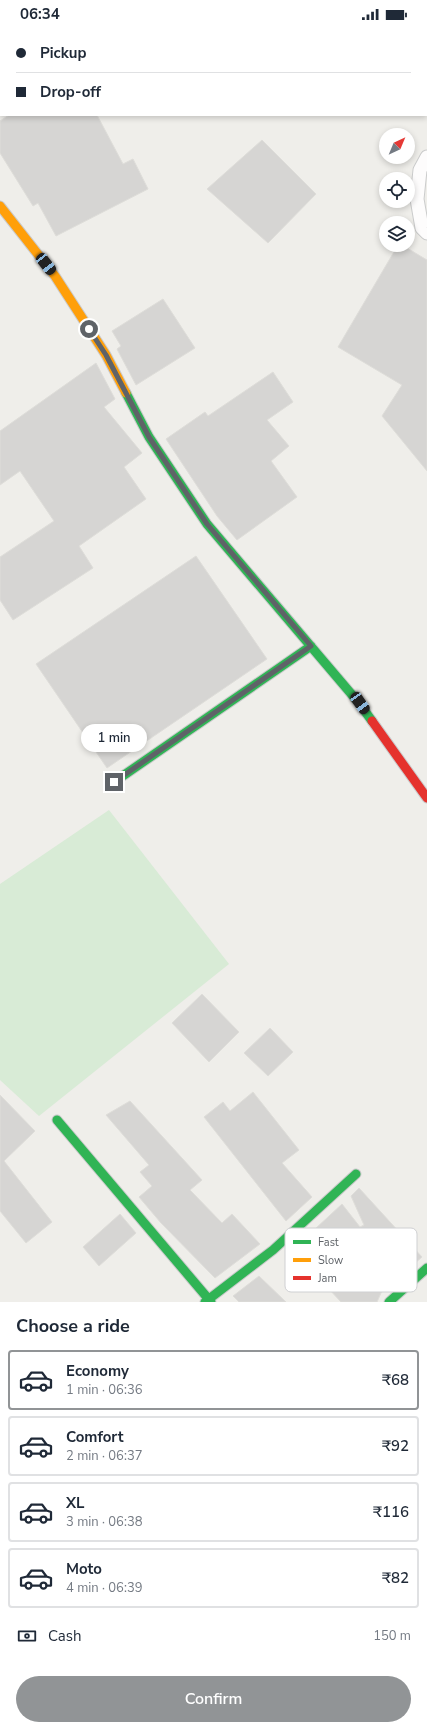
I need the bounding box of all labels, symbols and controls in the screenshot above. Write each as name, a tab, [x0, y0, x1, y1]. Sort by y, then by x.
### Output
text: 06:34	[20, 4, 60, 24]
text: Pickup	[40, 43, 86, 63]
text: Drop-off	[40, 82, 101, 102]
north arrow	[379, 128, 415, 164]
map controls	[379, 128, 415, 252]
button: locate	[379, 172, 415, 208]
button: layers	[379, 216, 415, 252]
car	[34, 251, 58, 277]
route start	[80, 320, 98, 338]
car	[348, 690, 372, 716]
callout: 1 min	[81, 724, 147, 752]
text: 1 min	[97, 729, 131, 747]
route end	[105, 773, 123, 791]
legend	[285, 1228, 417, 1292]
text: Fast	[318, 1235, 339, 1250]
text: Slow	[318, 1253, 343, 1268]
text: Jam	[317, 1271, 337, 1286]
text: Choose a ride	[16, 1314, 130, 1338]
text: Economy	[66, 1361, 129, 1381]
icon: car	[18, 1362, 54, 1398]
text: ₹68	[382, 1370, 409, 1390]
text: 1 min · 06:36	[66, 1381, 142, 1399]
text: Comfort	[66, 1427, 123, 1447]
icon: car	[18, 1428, 54, 1464]
text: ₹92	[382, 1436, 409, 1456]
text: 2 min · 06:37	[66, 1447, 142, 1465]
text: XL	[66, 1493, 85, 1513]
icon: car	[18, 1494, 54, 1530]
text: ₹116	[373, 1502, 409, 1522]
text: 3 min · 06:38	[66, 1513, 142, 1531]
text: Moto	[66, 1559, 102, 1579]
icon: car	[18, 1560, 54, 1596]
text: ₹82	[382, 1568, 409, 1588]
text: 4 min · 06:39	[66, 1579, 142, 1597]
icon: cash	[16, 1625, 38, 1647]
text: Cash	[48, 1626, 82, 1646]
text: 150 m	[373, 1627, 411, 1645]
button: Confirm	[16, 1676, 411, 1722]

